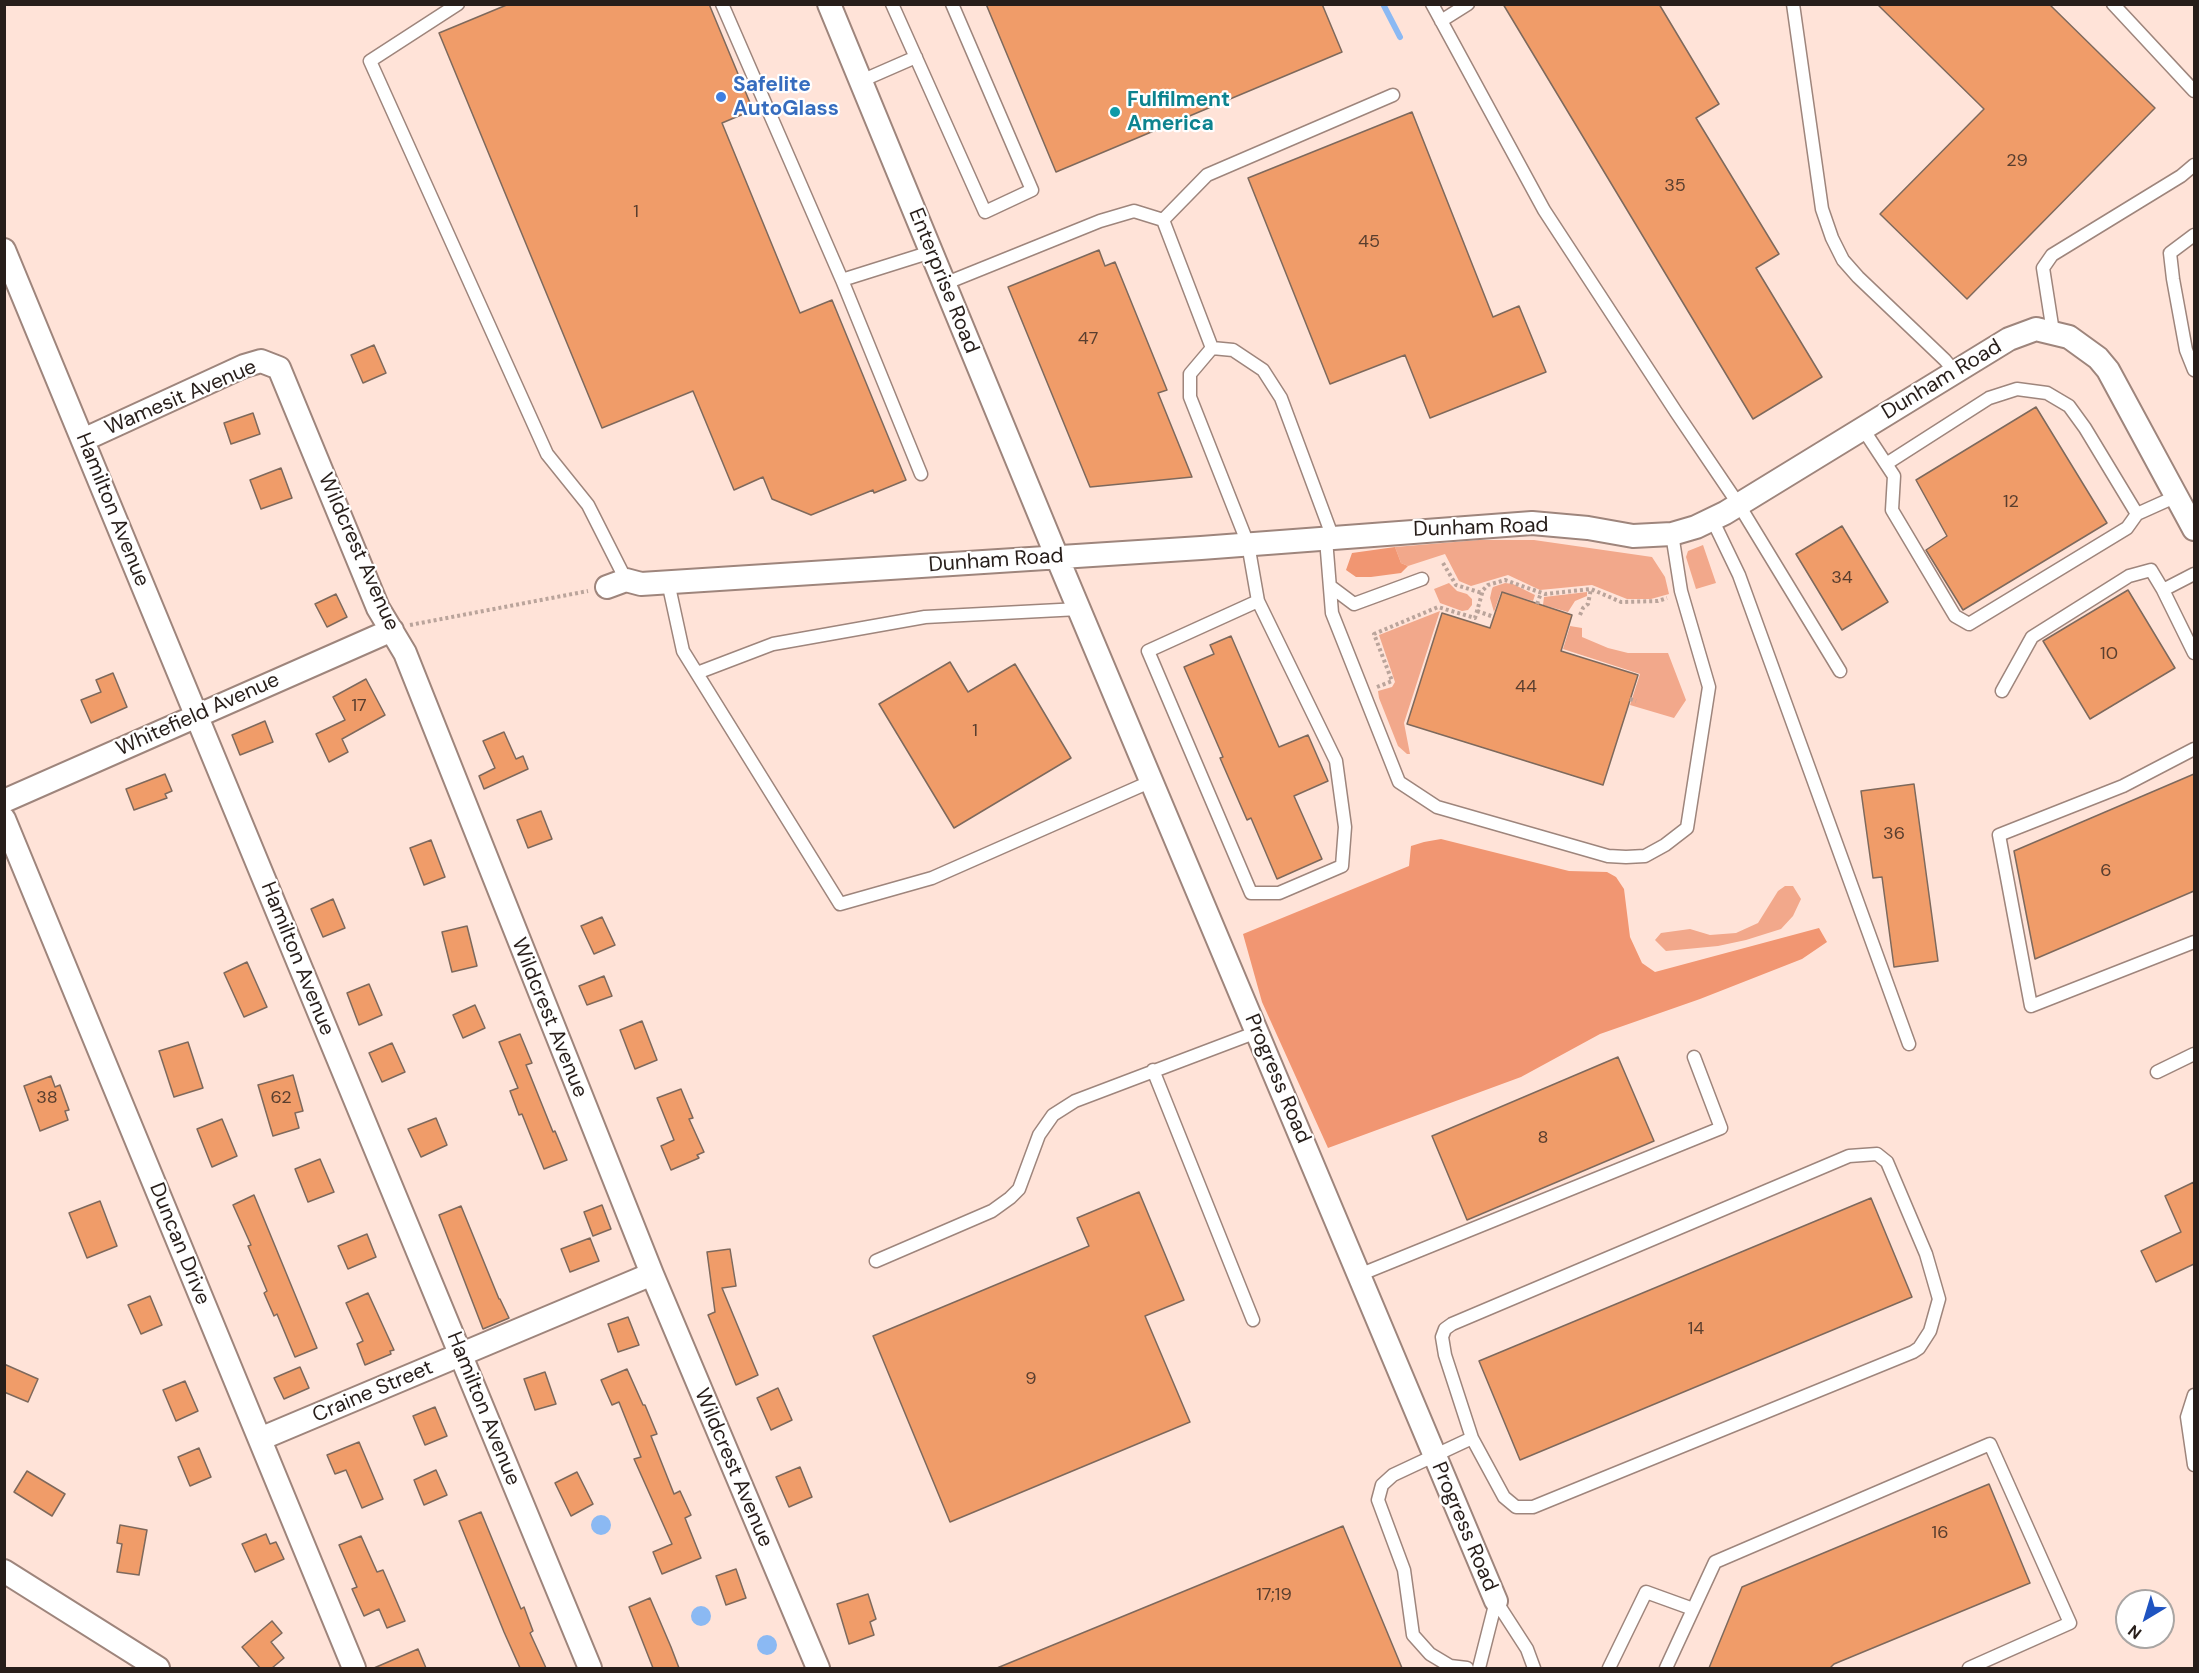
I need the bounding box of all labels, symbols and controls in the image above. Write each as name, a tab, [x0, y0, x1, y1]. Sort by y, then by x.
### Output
place label: Safelite AutoGlass	[733, 72, 839, 122]
place label: Fulfilment America	[1127, 87, 1230, 137]
marker: Safelite AutoGlass	[714, 90, 728, 104]
marker: Fulfilment America	[1108, 105, 1122, 119]
house number: 29	[2006, 150, 2028, 172]
house number: 35	[1664, 175, 1686, 197]
house number: 1	[633, 201, 639, 223]
street label: Enterprise Road	[902, 205, 984, 357]
house number: 45	[1358, 231, 1380, 253]
house number: 47	[1078, 328, 1098, 350]
street label: Dunham Road	[1878, 334, 2006, 426]
street label: Wamesit Avenue	[101, 355, 261, 441]
street label: Hamilton Avenue	[70, 429, 154, 591]
street label: Wildcrest Avenue	[312, 469, 404, 635]
house number: 12	[2003, 491, 2019, 513]
street label: Dunham Road	[1413, 513, 1549, 543]
street label: Dunham Road	[928, 544, 1064, 578]
house number: 34	[1831, 567, 1853, 589]
house number: 10	[2100, 643, 2118, 665]
street label: Whitefield Avenue	[113, 668, 283, 762]
house number: 44	[1515, 676, 1537, 698]
house number: 17	[351, 695, 367, 717]
house number: 1	[972, 720, 978, 742]
house number: 36	[1883, 823, 1905, 845]
house number: 6	[2100, 860, 2112, 882]
street label: Hamilton Avenue	[255, 878, 339, 1040]
street label: Wildcrest Avenue	[506, 935, 592, 1101]
street label: Progress Road	[1238, 1010, 1316, 1148]
house number: 38	[36, 1087, 58, 1109]
house number: 62	[270, 1087, 292, 1109]
house number: 8	[1538, 1127, 1548, 1149]
street label: Duncan Drive	[143, 1179, 215, 1309]
house number: 14	[1688, 1318, 1704, 1340]
street label: Hamilton Avenue	[441, 1328, 525, 1490]
street label: Craine Street	[309, 1355, 437, 1429]
house number: 9	[1025, 1368, 1037, 1390]
street label: Wildcrest Avenue	[688, 1385, 778, 1551]
street label: Progress Road	[1425, 1458, 1503, 1596]
house number: 16	[1932, 1522, 1948, 1544]
house number: 17;19	[1256, 1584, 1292, 1606]
north arrow	[2115, 1589, 2175, 1649]
text: N	[2124, 1620, 2146, 1644]

